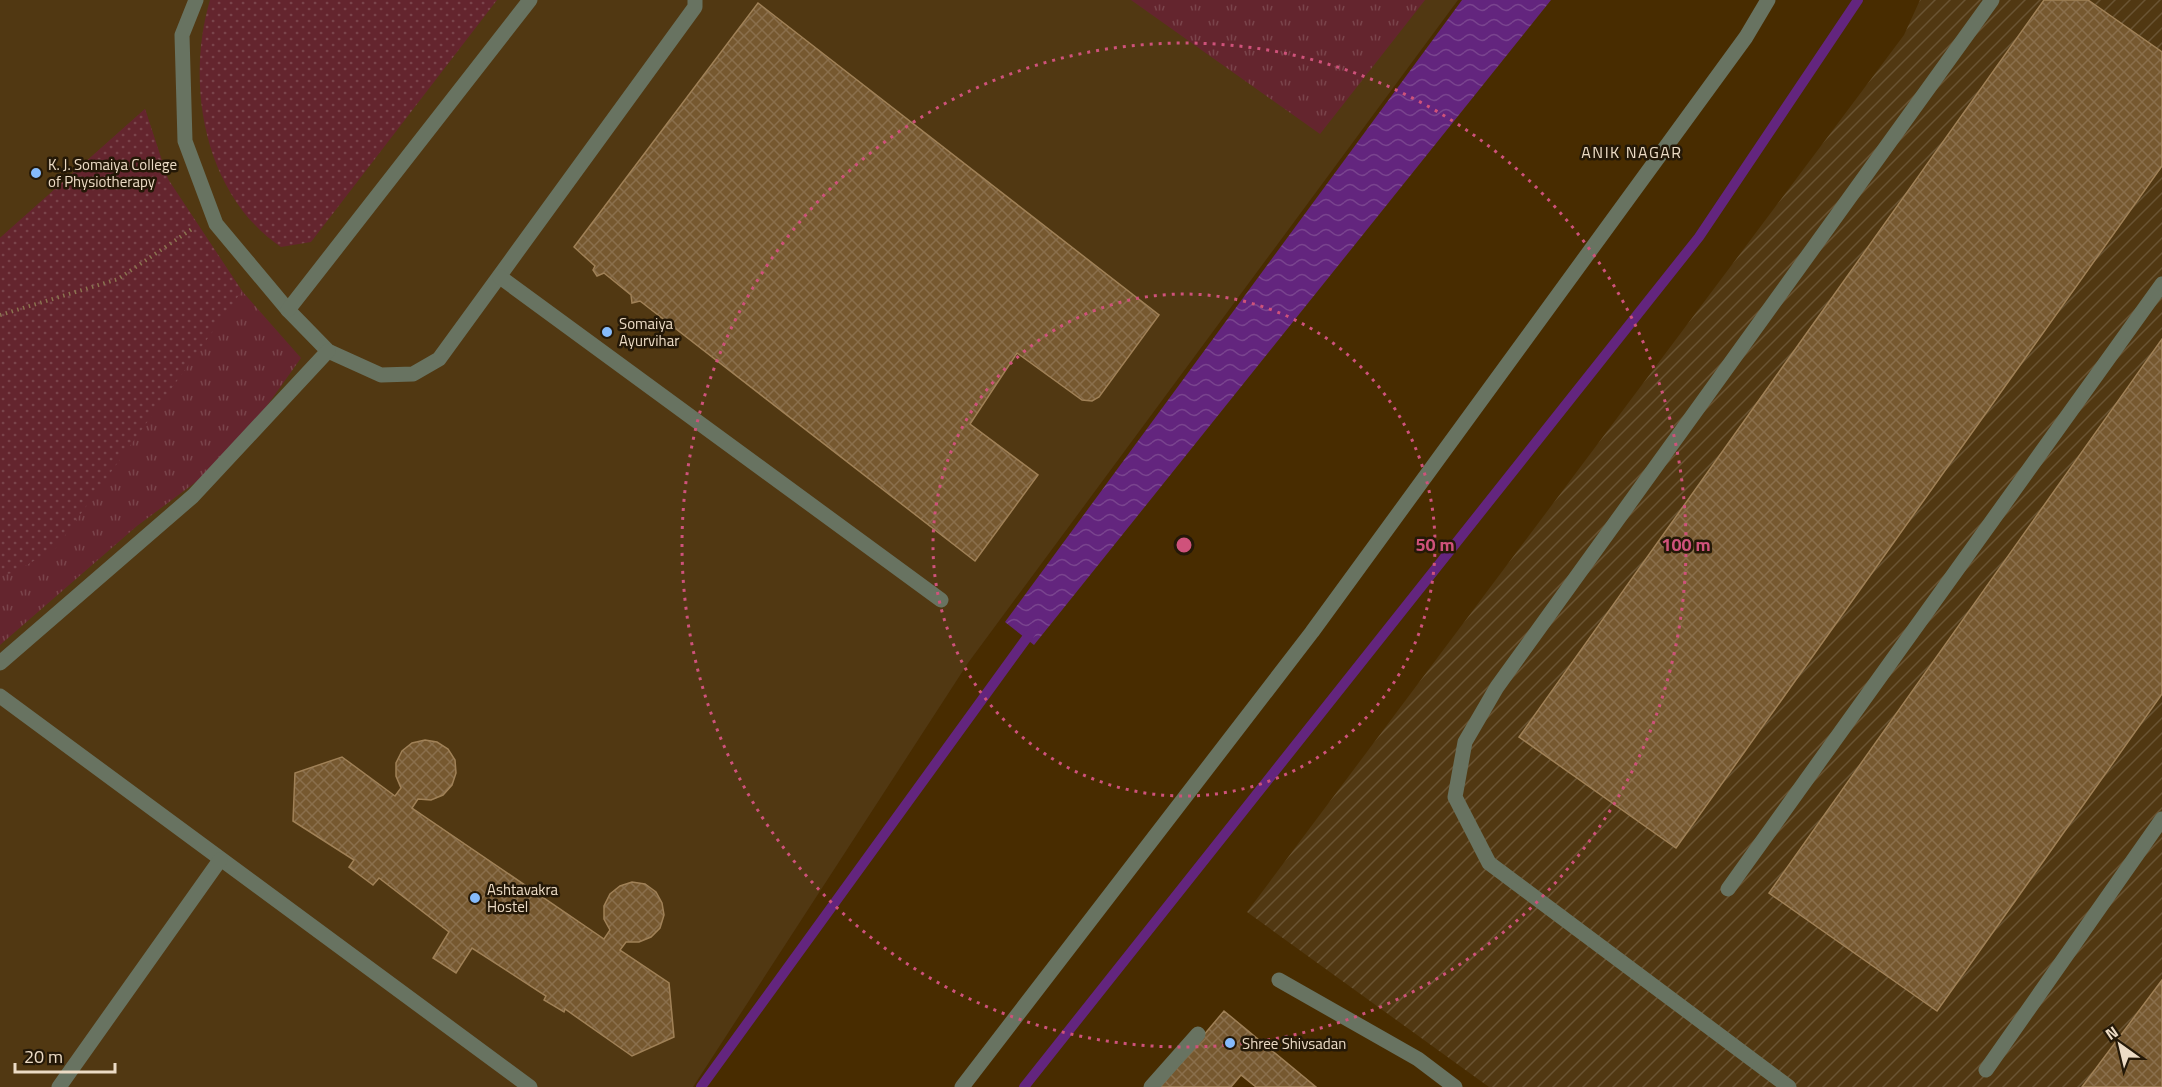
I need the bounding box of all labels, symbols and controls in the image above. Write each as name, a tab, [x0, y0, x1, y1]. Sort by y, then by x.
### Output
district label: ANIK NAGAR	[1581, 140, 1683, 164]
place label: K. J. Somaiya College of Physiotherapy	[48, 153, 177, 193]
marker: K. J. Somaiya College of Physiotherapy	[29, 166, 43, 180]
place label: Somaiya Ayurvihar	[619, 312, 679, 352]
marker: Somaiya Ayurvihar	[600, 325, 614, 339]
text: 50 m	[1415, 531, 1455, 558]
text: 100 m	[1661, 531, 1711, 558]
centre of rings	[1174, 535, 1194, 555]
place label: Ashtavakra Hostel	[487, 878, 559, 918]
marker: Ashtavakra Hostel	[468, 891, 482, 905]
north arrow	[2090, 1015, 2150, 1075]
text: N	[2100, 1020, 2123, 1046]
place label: Shree Shivsadan	[1242, 1032, 1346, 1055]
scale bar	[15, 1036, 116, 1074]
marker: Shree Shivsadan	[1223, 1036, 1237, 1050]
text: 20 m	[24, 1043, 63, 1070]

